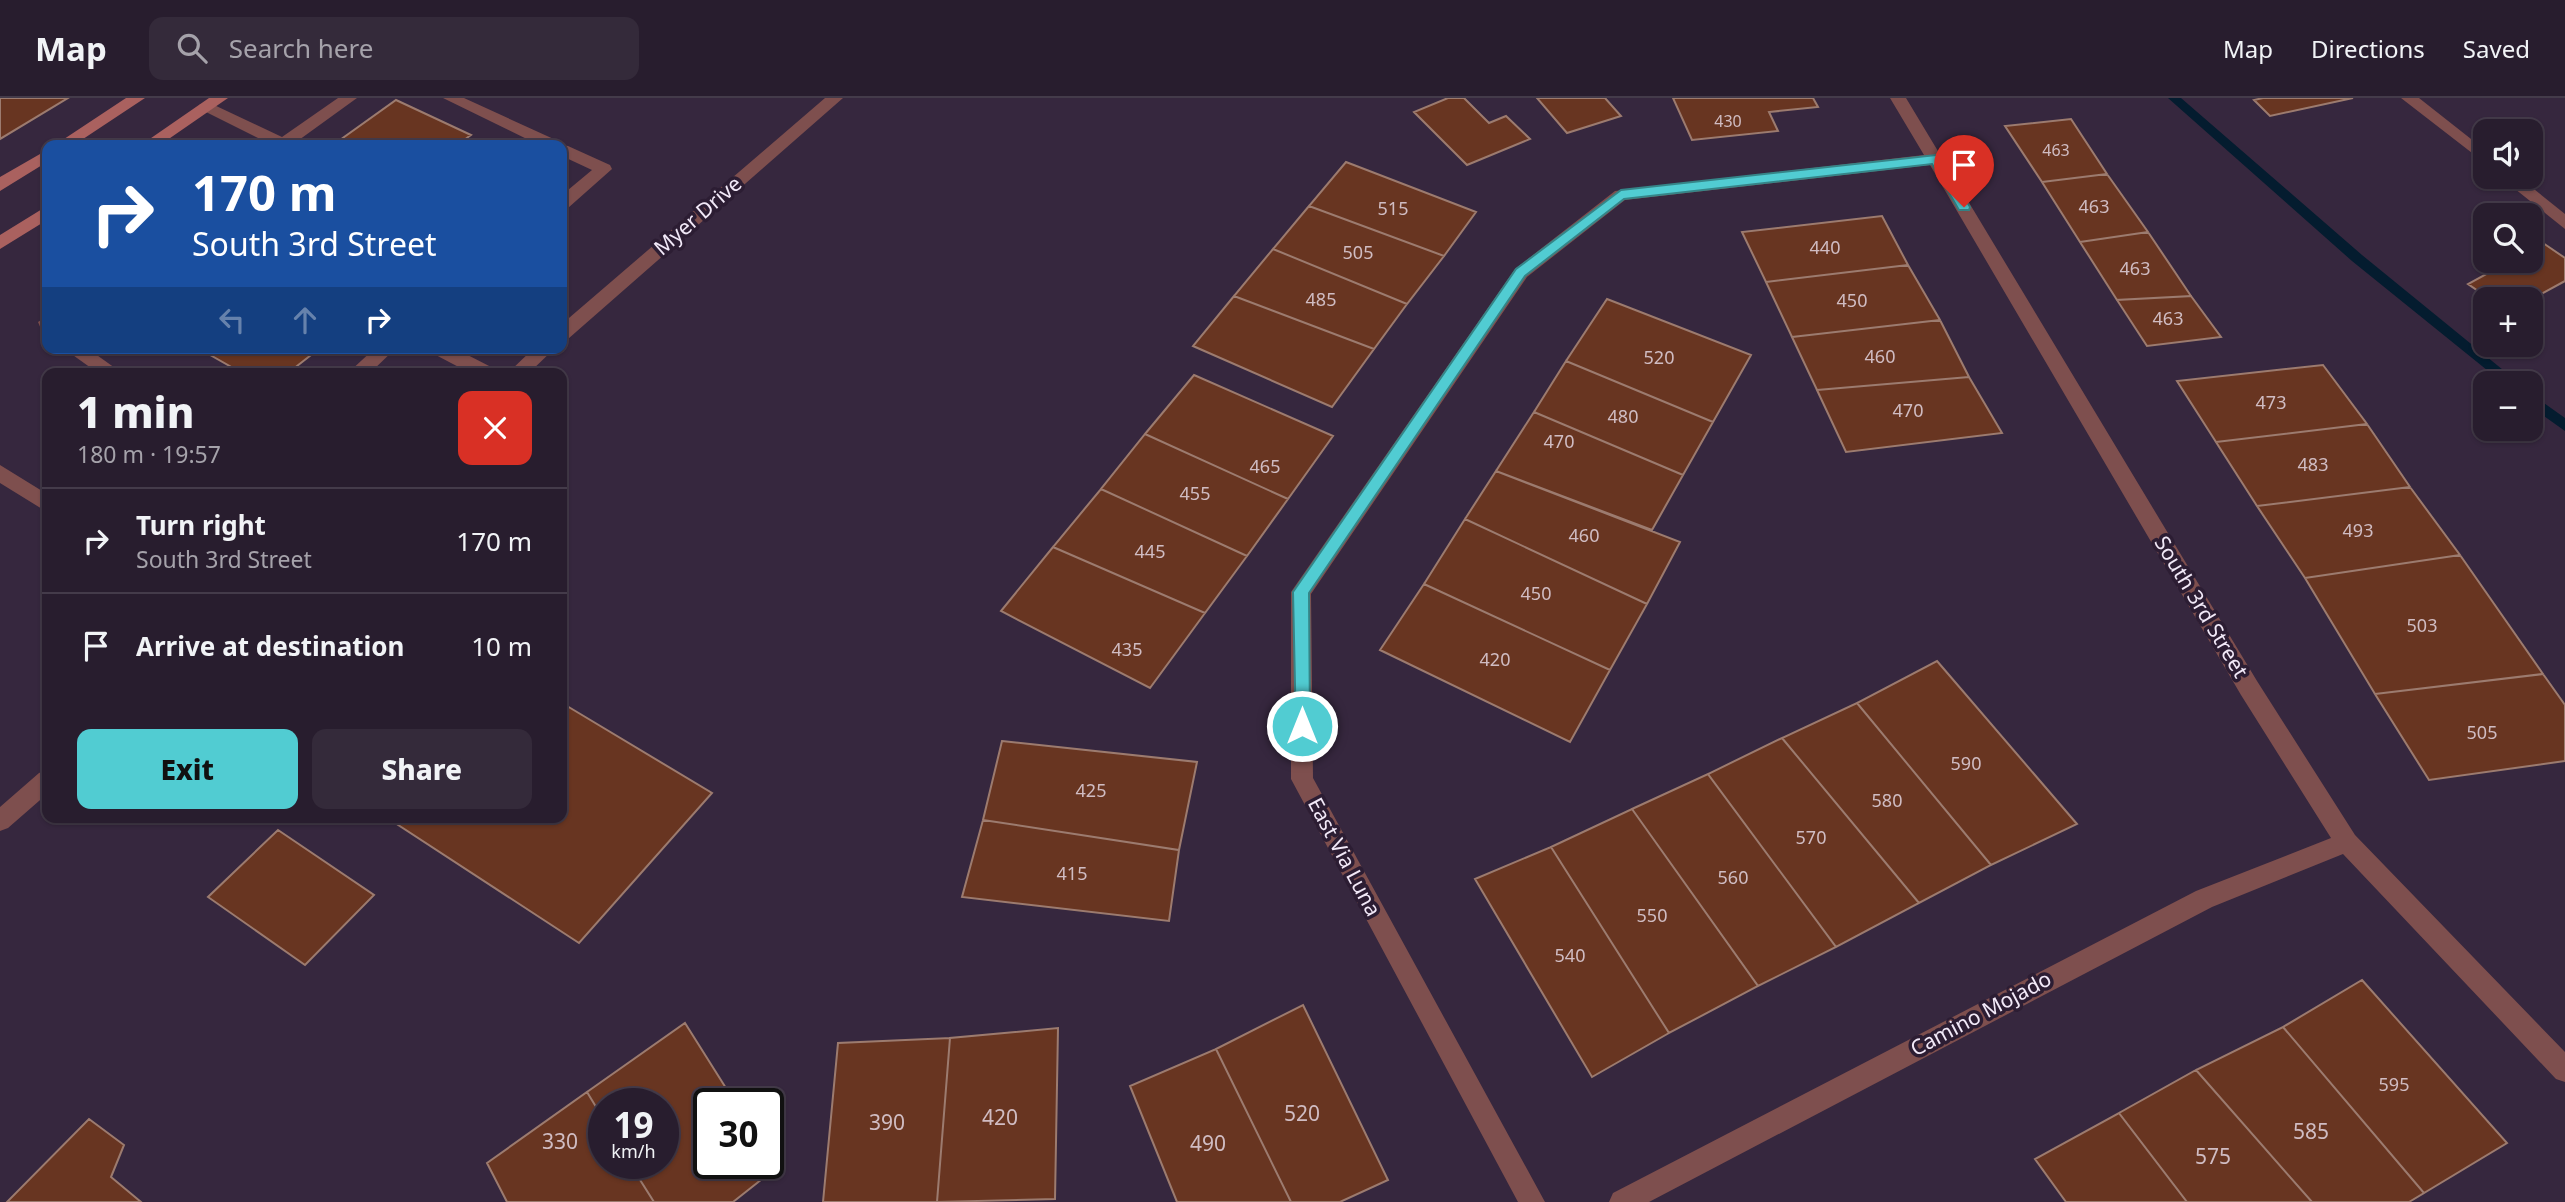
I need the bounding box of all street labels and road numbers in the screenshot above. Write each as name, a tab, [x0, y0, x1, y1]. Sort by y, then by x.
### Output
street label: Myer Drive	[648, 169, 747, 261]
street label: South 3rd Street	[2149, 530, 2255, 683]
street label: East Via Luna	[1302, 792, 1388, 921]
street label: Camino Mojado	[1905, 964, 2056, 1062]

